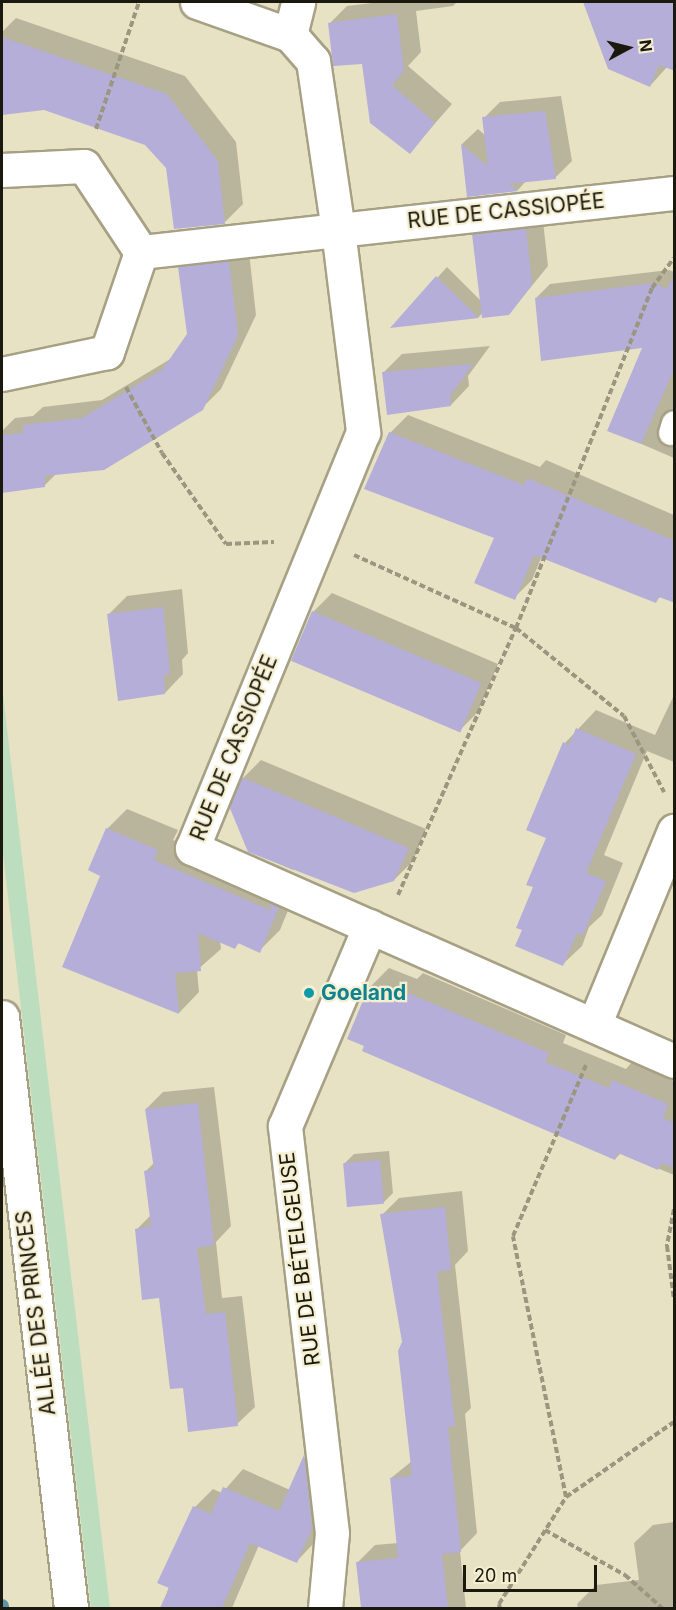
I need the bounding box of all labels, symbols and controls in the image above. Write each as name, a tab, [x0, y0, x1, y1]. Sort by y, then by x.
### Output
north arrow	[598, 18, 658, 78]
text: N	[635, 39, 657, 53]
street label: RUE DE CASSIOPÉE	[406, 188, 606, 234]
street label: RUE DE CASSIOPÉE	[185, 651, 283, 845]
place label: Goeland	[321, 980, 406, 1006]
marker: Goeland	[302, 986, 316, 1000]
street label: RUE DE BÉTELGEUSE	[274, 1151, 326, 1367]
street label: ALLÉE DES PRINCES	[11, 1209, 61, 1417]
scale bar	[466, 1553, 600, 1591]
text: 20 m	[474, 1565, 517, 1586]

